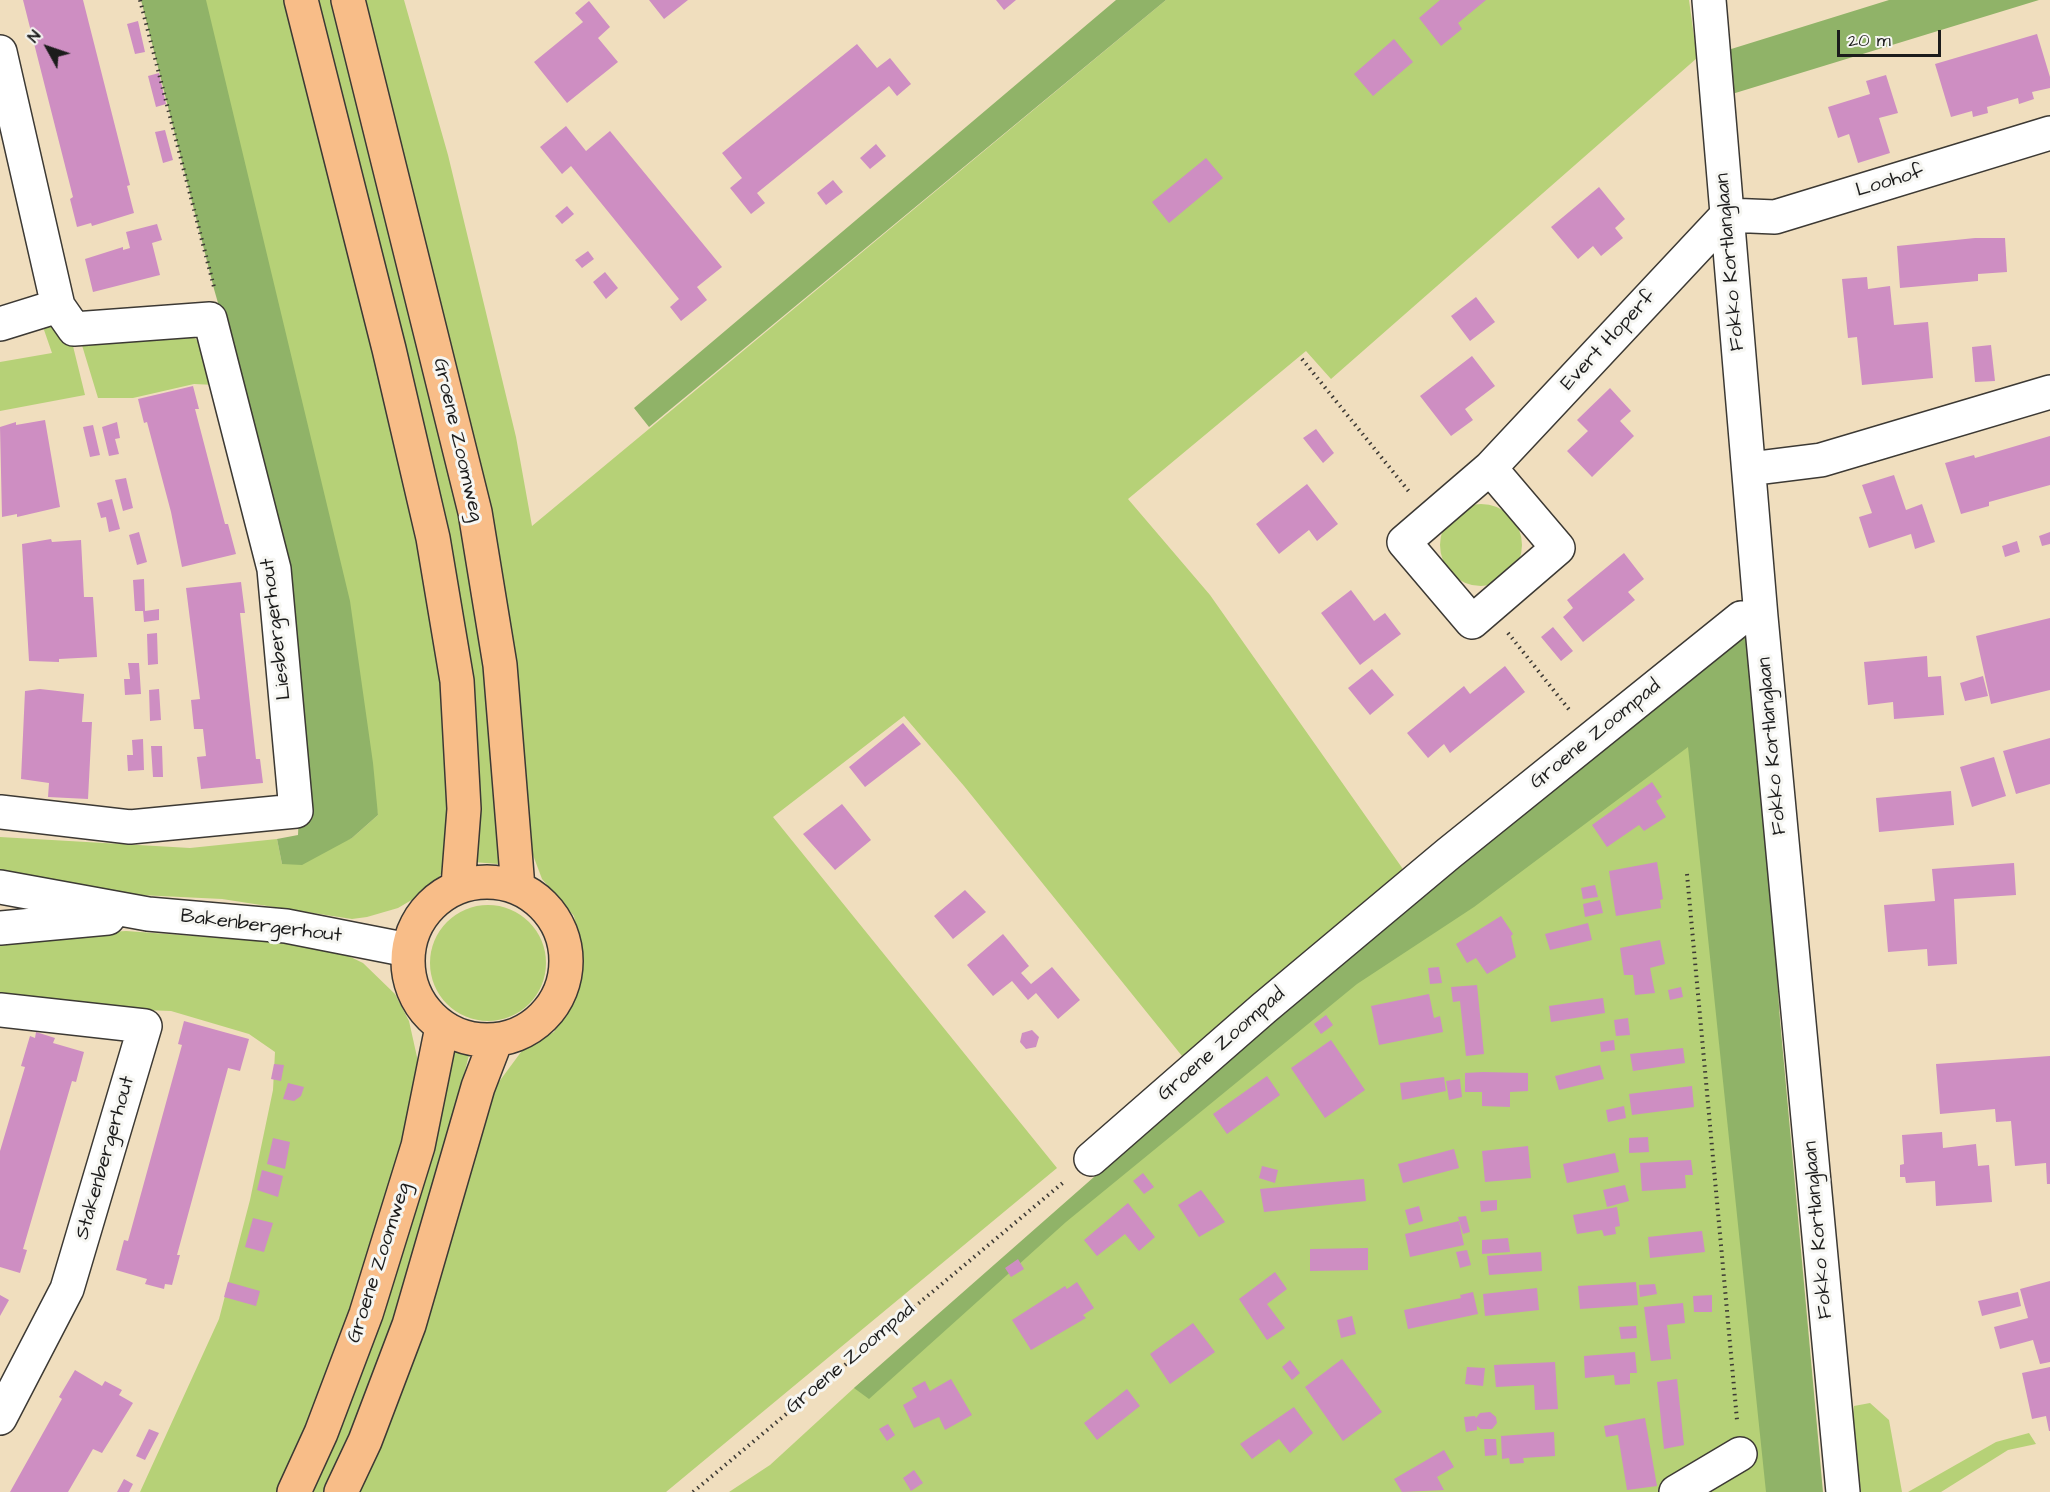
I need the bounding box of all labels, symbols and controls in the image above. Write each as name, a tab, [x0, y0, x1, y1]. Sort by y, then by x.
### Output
north arrow	[18, 18, 78, 78]
scale bar	[1840, 18, 1944, 56]
text: N	[23, 26, 46, 47]
text: 20 m	[1848, 28, 1891, 53]
street label: Loohof	[1853, 160, 1927, 204]
street label: Fokko Kortlanglaan	[1711, 172, 1751, 352]
street label: Evert Hoperf	[1556, 286, 1662, 396]
street label: Groene Zoomweg	[427, 356, 487, 524]
street label: Liesbergerhout	[256, 557, 298, 701]
street label: Fokko Kortlanglaan	[1753, 656, 1793, 836]
street label: Groene Zoompad	[1526, 675, 1666, 795]
street label: Bakenbergerhout	[179, 905, 343, 949]
street label: Groene Zoompad	[1153, 983, 1291, 1107]
street label: Stakenbergerhout	[71, 1074, 141, 1242]
street label: Fokko Kortlanglaan	[1799, 1140, 1839, 1320]
street label: Groene Zoomweg	[343, 1180, 417, 1346]
street label: Groene Zoompad	[782, 1298, 920, 1420]

